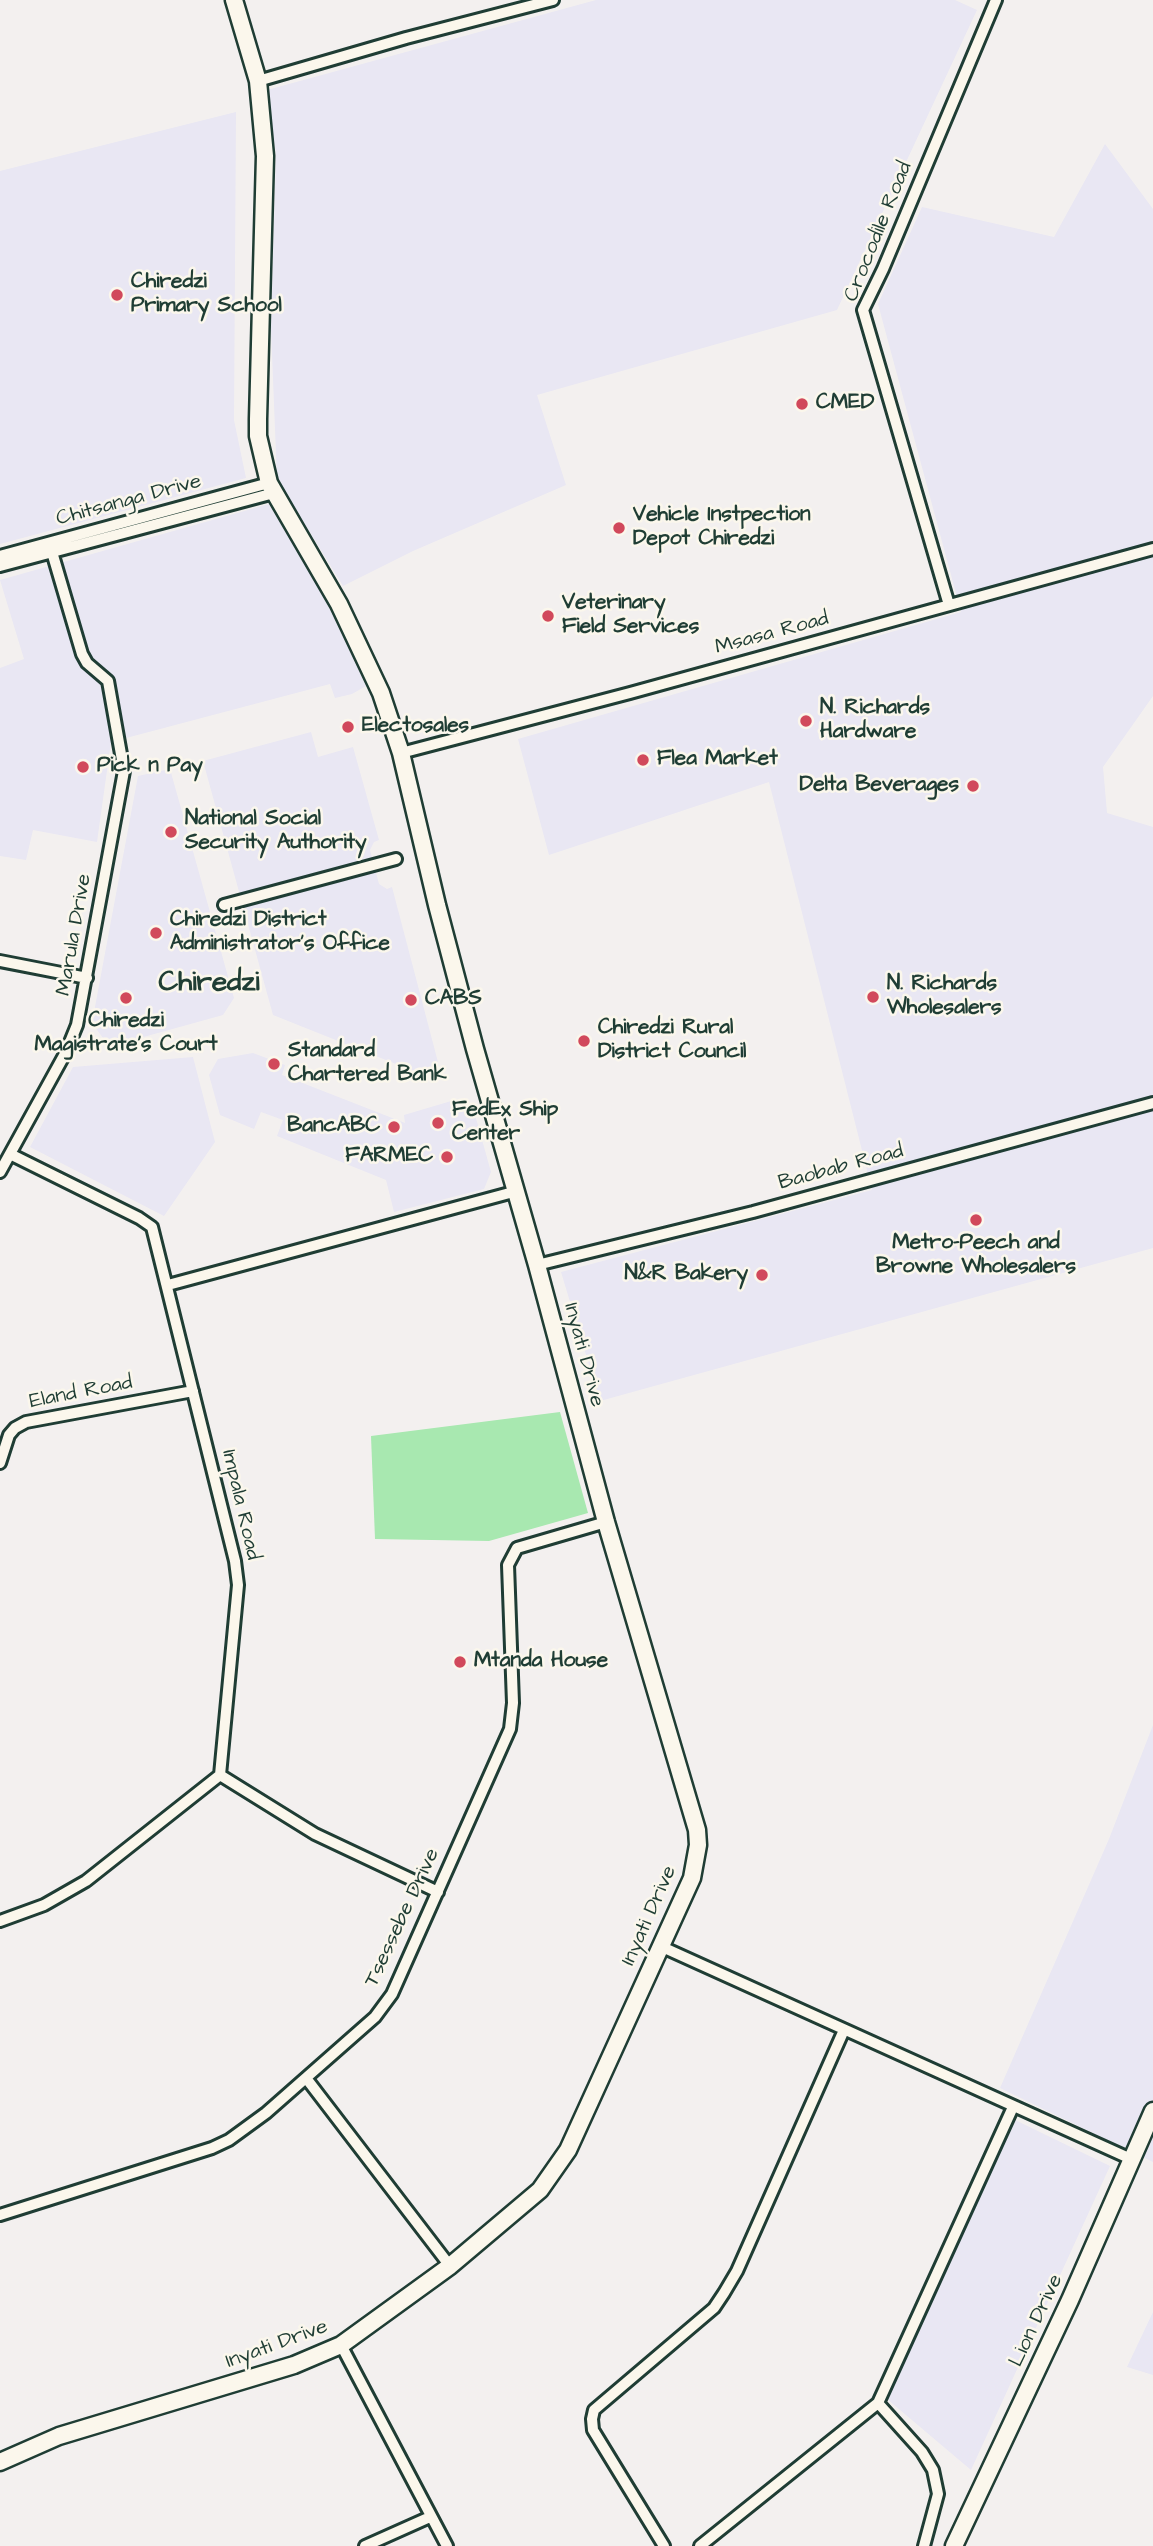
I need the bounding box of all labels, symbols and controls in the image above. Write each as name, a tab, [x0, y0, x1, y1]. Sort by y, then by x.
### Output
street label: Crocodile Road	[839, 158, 919, 306]
place label: Chiredzi Primary School	[131, 270, 282, 320]
marker: Chiredzi Primary School	[109, 287, 125, 303]
place label: CMED	[816, 391, 874, 417]
marker: CMED	[794, 396, 810, 412]
street label: Chitsanga Drive	[54, 470, 204, 532]
place label: Vehicle Instpection Depot Chiredzi	[633, 503, 810, 553]
marker: Vehicle Instpection Depot Chiredzi	[611, 520, 627, 536]
place label: Veterinary Field Services	[562, 591, 699, 641]
street label: Msasa Road	[712, 607, 832, 661]
marker: Veterinary Field Services	[540, 608, 556, 624]
place label: N. Richards Hardware	[820, 696, 930, 746]
marker: N. Richards Hardware	[798, 713, 814, 729]
place label: Electosales	[362, 714, 469, 740]
marker: Electosales	[340, 719, 356, 735]
place label: Flea Market	[657, 747, 778, 773]
marker: Flea Market	[635, 752, 651, 768]
place label: Pick n Pay	[97, 754, 203, 780]
marker: Pick n Pay	[75, 759, 91, 775]
place label: Delta Beverages	[800, 773, 959, 799]
marker: Delta Beverages	[965, 778, 981, 794]
place label: National Social Security Authority	[185, 807, 367, 857]
marker: National Social Security Authority	[163, 824, 179, 840]
street label: Marula Drive	[52, 872, 98, 998]
place label: Chiredzi District Administrator's Office	[170, 908, 390, 958]
marker: Chiredzi District Administrator's Office	[148, 925, 164, 941]
district label: Chiredzi	[159, 967, 259, 1001]
place label: N. Richards Wholesalers	[887, 972, 1002, 1022]
place label: CABS	[425, 987, 482, 1013]
marker: N. Richards Wholesalers	[865, 989, 881, 1005]
marker: Chiredzi Magistrate's Court	[118, 990, 134, 1006]
marker: CABS	[403, 992, 419, 1008]
place label: Chiredzi Magistrate's Court	[35, 1009, 217, 1059]
place label: Chiredzi Rural District Council	[598, 1016, 746, 1066]
marker: Chiredzi Rural District Council	[576, 1033, 592, 1049]
place label: Standard Chartered Bank	[288, 1039, 447, 1089]
marker: Standard Chartered Bank	[266, 1056, 282, 1072]
place label: FedEx Ship Center	[452, 1098, 558, 1148]
place label: BancABC	[287, 1114, 380, 1140]
marker: FedEx Ship Center	[430, 1115, 446, 1131]
marker: BancABC	[386, 1119, 402, 1135]
street label: Baobab Road	[776, 1139, 906, 1197]
place label: FARMEC	[345, 1144, 433, 1170]
marker: FARMEC	[439, 1149, 455, 1165]
marker: Metro-Peech and Browne Wholesalers	[968, 1212, 984, 1228]
place label: Metro-Peech and Browne Wholesalers	[876, 1231, 1076, 1281]
place label: N&R Bakery	[624, 1262, 748, 1288]
marker: N&R Bakery	[754, 1267, 770, 1283]
street label: Inyati Drive	[557, 1300, 609, 1410]
street label: Eland Road	[27, 1371, 135, 1415]
street label: Impala Road	[215, 1447, 265, 1563]
place label: Mtanda House	[474, 1649, 608, 1675]
marker: Mtanda House	[452, 1654, 468, 1670]
street label: Tsessebe Drive	[360, 1845, 446, 1991]
street label: Inyati Drive	[617, 1862, 683, 1970]
street label: Lion Drive	[1005, 2271, 1069, 2371]
street label: Inyati Drive	[223, 2315, 331, 2375]

